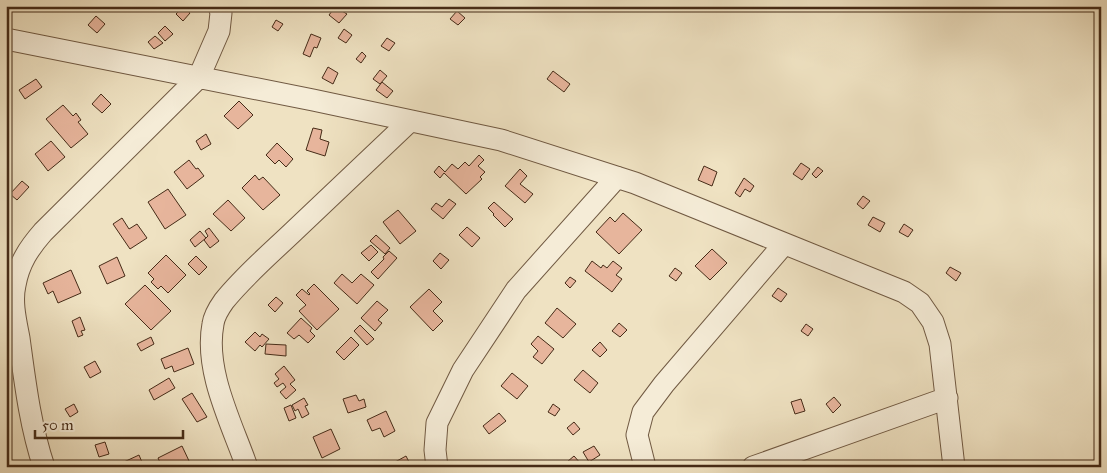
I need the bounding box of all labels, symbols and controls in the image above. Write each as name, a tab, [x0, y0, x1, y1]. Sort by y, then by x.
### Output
scale bar	[35, 408, 182, 440]
text: 50 m	[42, 416, 74, 434]

